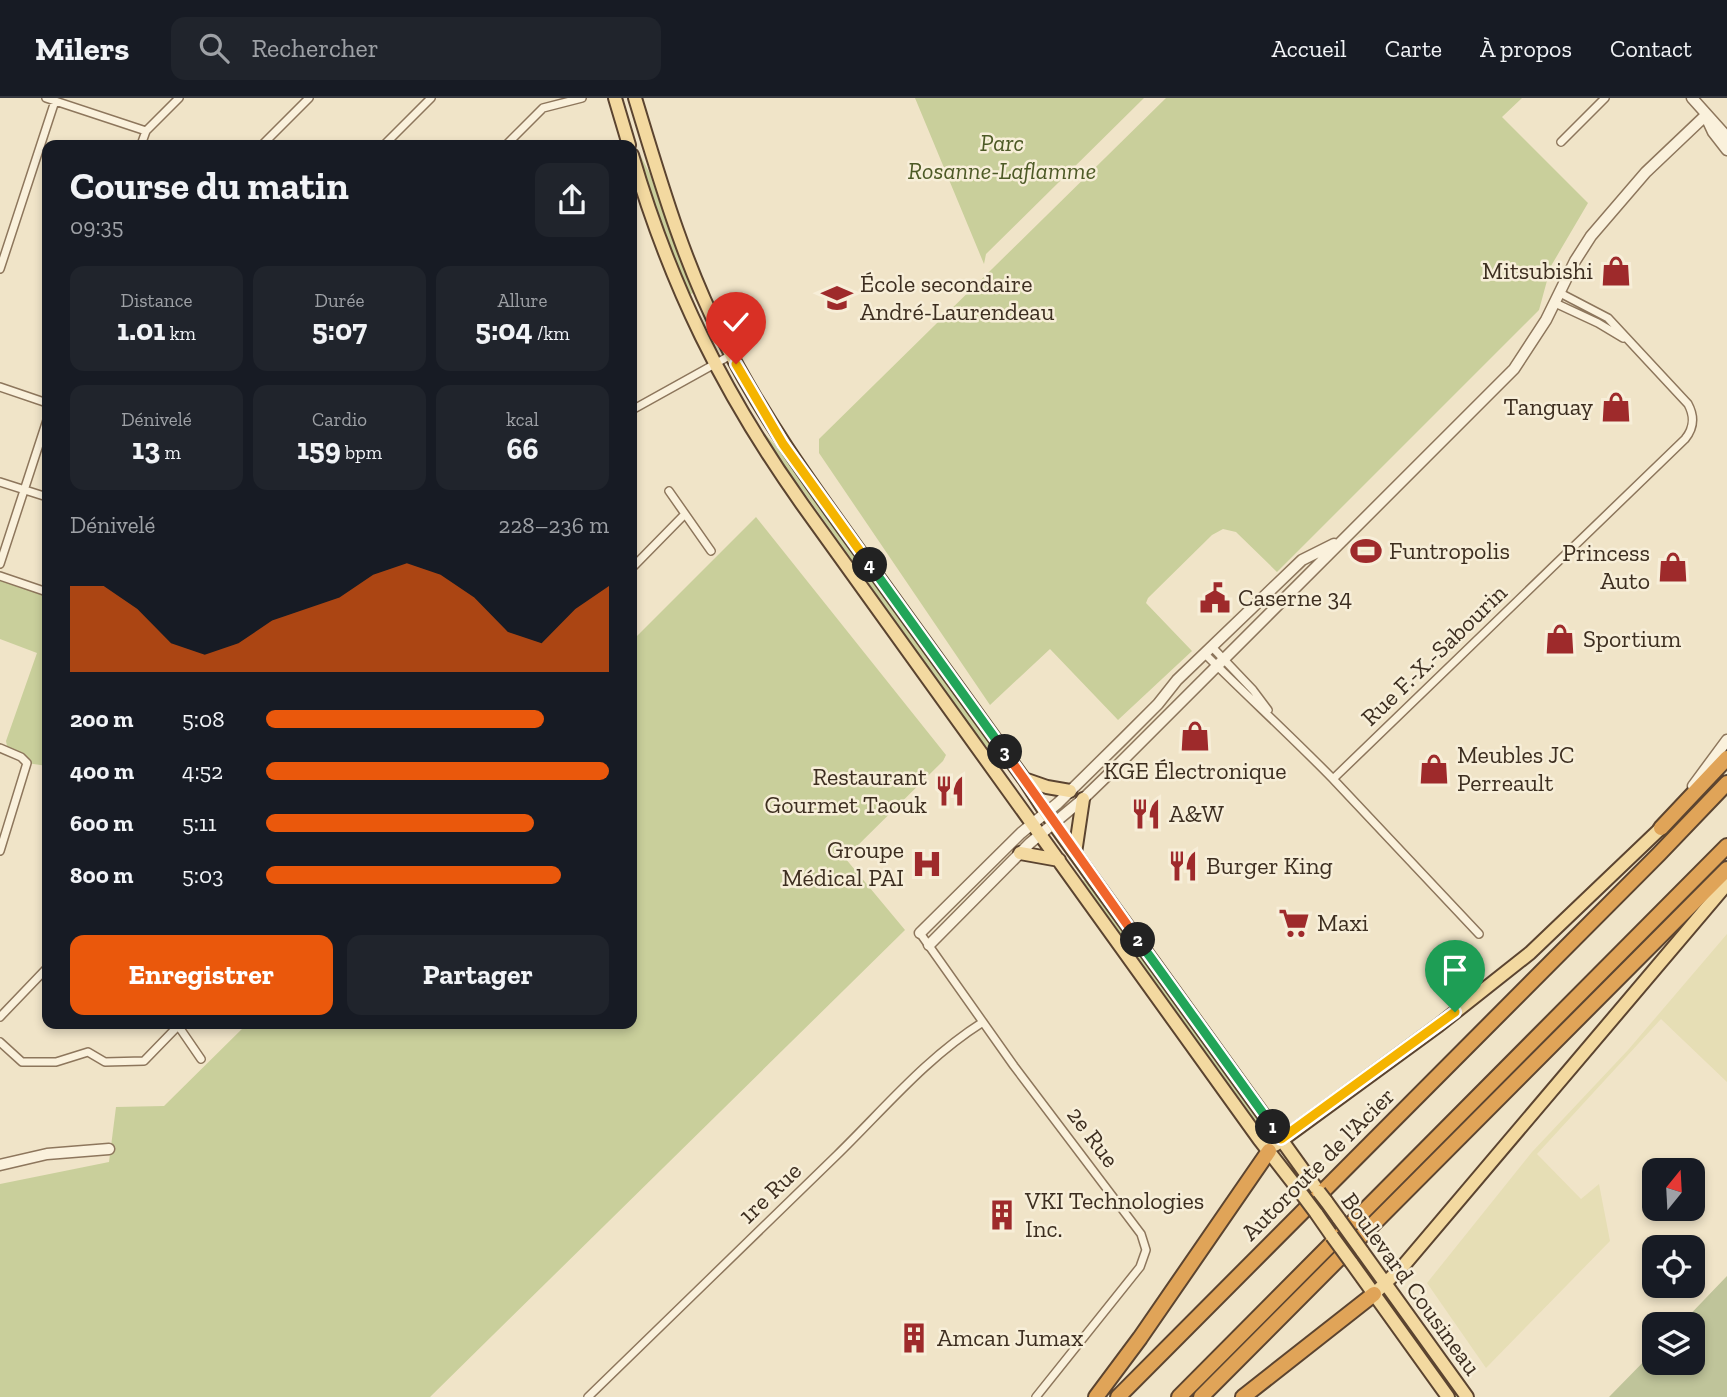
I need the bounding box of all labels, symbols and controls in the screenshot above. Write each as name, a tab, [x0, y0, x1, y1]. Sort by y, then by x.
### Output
search box	[171, 17, 661, 80]
text: Milers	[35, 29, 129, 68]
icon: search	[195, 29, 233, 67]
text: Rechercher	[251, 32, 379, 64]
text: Accueil	[1271, 34, 1347, 63]
text: Carte	[1385, 34, 1442, 63]
text: À propos	[1480, 34, 1572, 63]
text: Contact	[1610, 34, 1692, 63]
park label: Parc Rosanne-Laflamme	[908, 128, 1096, 185]
text: Course du matin	[70, 163, 349, 209]
button: share	[535, 163, 609, 237]
text: 09:35	[70, 212, 124, 240]
shop icon: Mitsubishi	[1599, 254, 1633, 288]
place label: Mitsubishi	[1482, 256, 1593, 285]
place label: École secondaire André-Laurendeau	[860, 269, 1055, 326]
school or university icon: École secondaire André-Laurendeau	[820, 281, 854, 315]
text: Distance	[121, 289, 192, 312]
text: Durée	[315, 289, 364, 312]
text: Allure	[498, 289, 548, 312]
pin	[706, 292, 766, 364]
icon: check	[717, 303, 755, 341]
text: 1.01	[117, 312, 165, 348]
text: 5:07	[312, 312, 367, 348]
text: 5:04	[475, 312, 533, 348]
text: km	[165, 322, 196, 345]
text: /km	[533, 322, 570, 345]
shop icon: Tanguay	[1599, 390, 1633, 424]
place label: Tanguay	[1504, 392, 1594, 421]
text: Dénivelé	[121, 408, 192, 431]
text: Cardio	[312, 408, 367, 431]
text: kcal	[506, 408, 539, 431]
text: 13	[132, 431, 160, 467]
text: 159	[297, 431, 341, 467]
text: 66	[506, 431, 539, 467]
text: m	[160, 441, 181, 464]
text: bpm	[341, 441, 382, 464]
text: Dénivelé	[70, 511, 155, 539]
text: 228–236 m	[499, 511, 609, 539]
sports icon: Funtropolis	[1349, 534, 1383, 568]
place label: Funtropolis	[1389, 536, 1510, 565]
place label: Princess Auto	[1562, 538, 1650, 595]
pin: 4	[852, 547, 888, 582]
shop icon: Princess Auto	[1656, 550, 1690, 584]
text: 4	[864, 553, 875, 576]
street label: Rue F.-X.-Sabourin	[1355, 578, 1513, 731]
public building icon: Caserne 34	[1198, 581, 1232, 615]
place label: Caserne 34	[1238, 583, 1352, 612]
shop icon: Sportium	[1543, 622, 1577, 656]
place label: Sportium	[1583, 624, 1681, 653]
text: 200 m	[70, 705, 133, 733]
text: 5:08	[182, 705, 225, 733]
shop icon: KGE Électronique	[1178, 719, 1212, 753]
pin: 3	[988, 734, 1023, 770]
text: 3	[999, 740, 1010, 763]
place label: Meubles JC Perreault	[1457, 740, 1575, 797]
shop icon: Meubles JC Perreault	[1417, 752, 1451, 786]
place label: KGE Électronique	[1104, 756, 1287, 785]
text: 400 m	[70, 757, 134, 785]
text: 4:52	[182, 757, 223, 785]
place label: Restaurant Gourmet Taouk	[765, 762, 928, 819]
restaurant icon: Restaurant Gourmet Taouk	[933, 774, 967, 808]
restaurant icon: A&W	[1129, 797, 1163, 831]
place label: A&W	[1169, 799, 1224, 828]
text: 600 m	[70, 809, 133, 837]
text: 5:11	[182, 809, 217, 837]
place label: Groupe Médical PAI	[782, 835, 904, 892]
hospital icon: Groupe Médical PAI	[910, 847, 944, 881]
restaurant icon: Burger King	[1166, 849, 1200, 883]
place label: Burger King	[1206, 851, 1333, 880]
text: 800 m	[70, 861, 133, 889]
text: 5:03	[182, 861, 223, 889]
supermarket icon: Maxi	[1277, 906, 1311, 940]
place label: Maxi	[1317, 908, 1369, 937]
pin: 2	[1120, 922, 1156, 958]
text: 2	[1132, 928, 1143, 951]
button: Enregistrer	[70, 935, 333, 1015]
button: Partager	[347, 935, 609, 1015]
pin	[1425, 940, 1485, 1012]
icon: arrive	[1436, 951, 1474, 989]
street label: Autoroute de l'Acier	[1235, 1081, 1400, 1246]
street label: 2e Rue	[1061, 1101, 1126, 1173]
pin: 1	[1256, 1110, 1290, 1144]
text: 1	[1269, 1115, 1276, 1138]
street label: 1re Rue	[732, 1156, 807, 1229]
north arrow	[1642, 1158, 1704, 1222]
map controls	[1642, 1158, 1705, 1375]
place label: VKI Technologies Inc.	[1024, 1186, 1204, 1243]
street label: Boulevard Cousineau	[1335, 1187, 1488, 1381]
building icon: VKI Technologies Inc.	[985, 1198, 1019, 1232]
button: locate	[1642, 1235, 1705, 1298]
button: layers	[1642, 1312, 1705, 1375]
building icon: Amcan Jumax	[897, 1321, 931, 1355]
place label: Amcan Jumax	[937, 1323, 1083, 1352]

